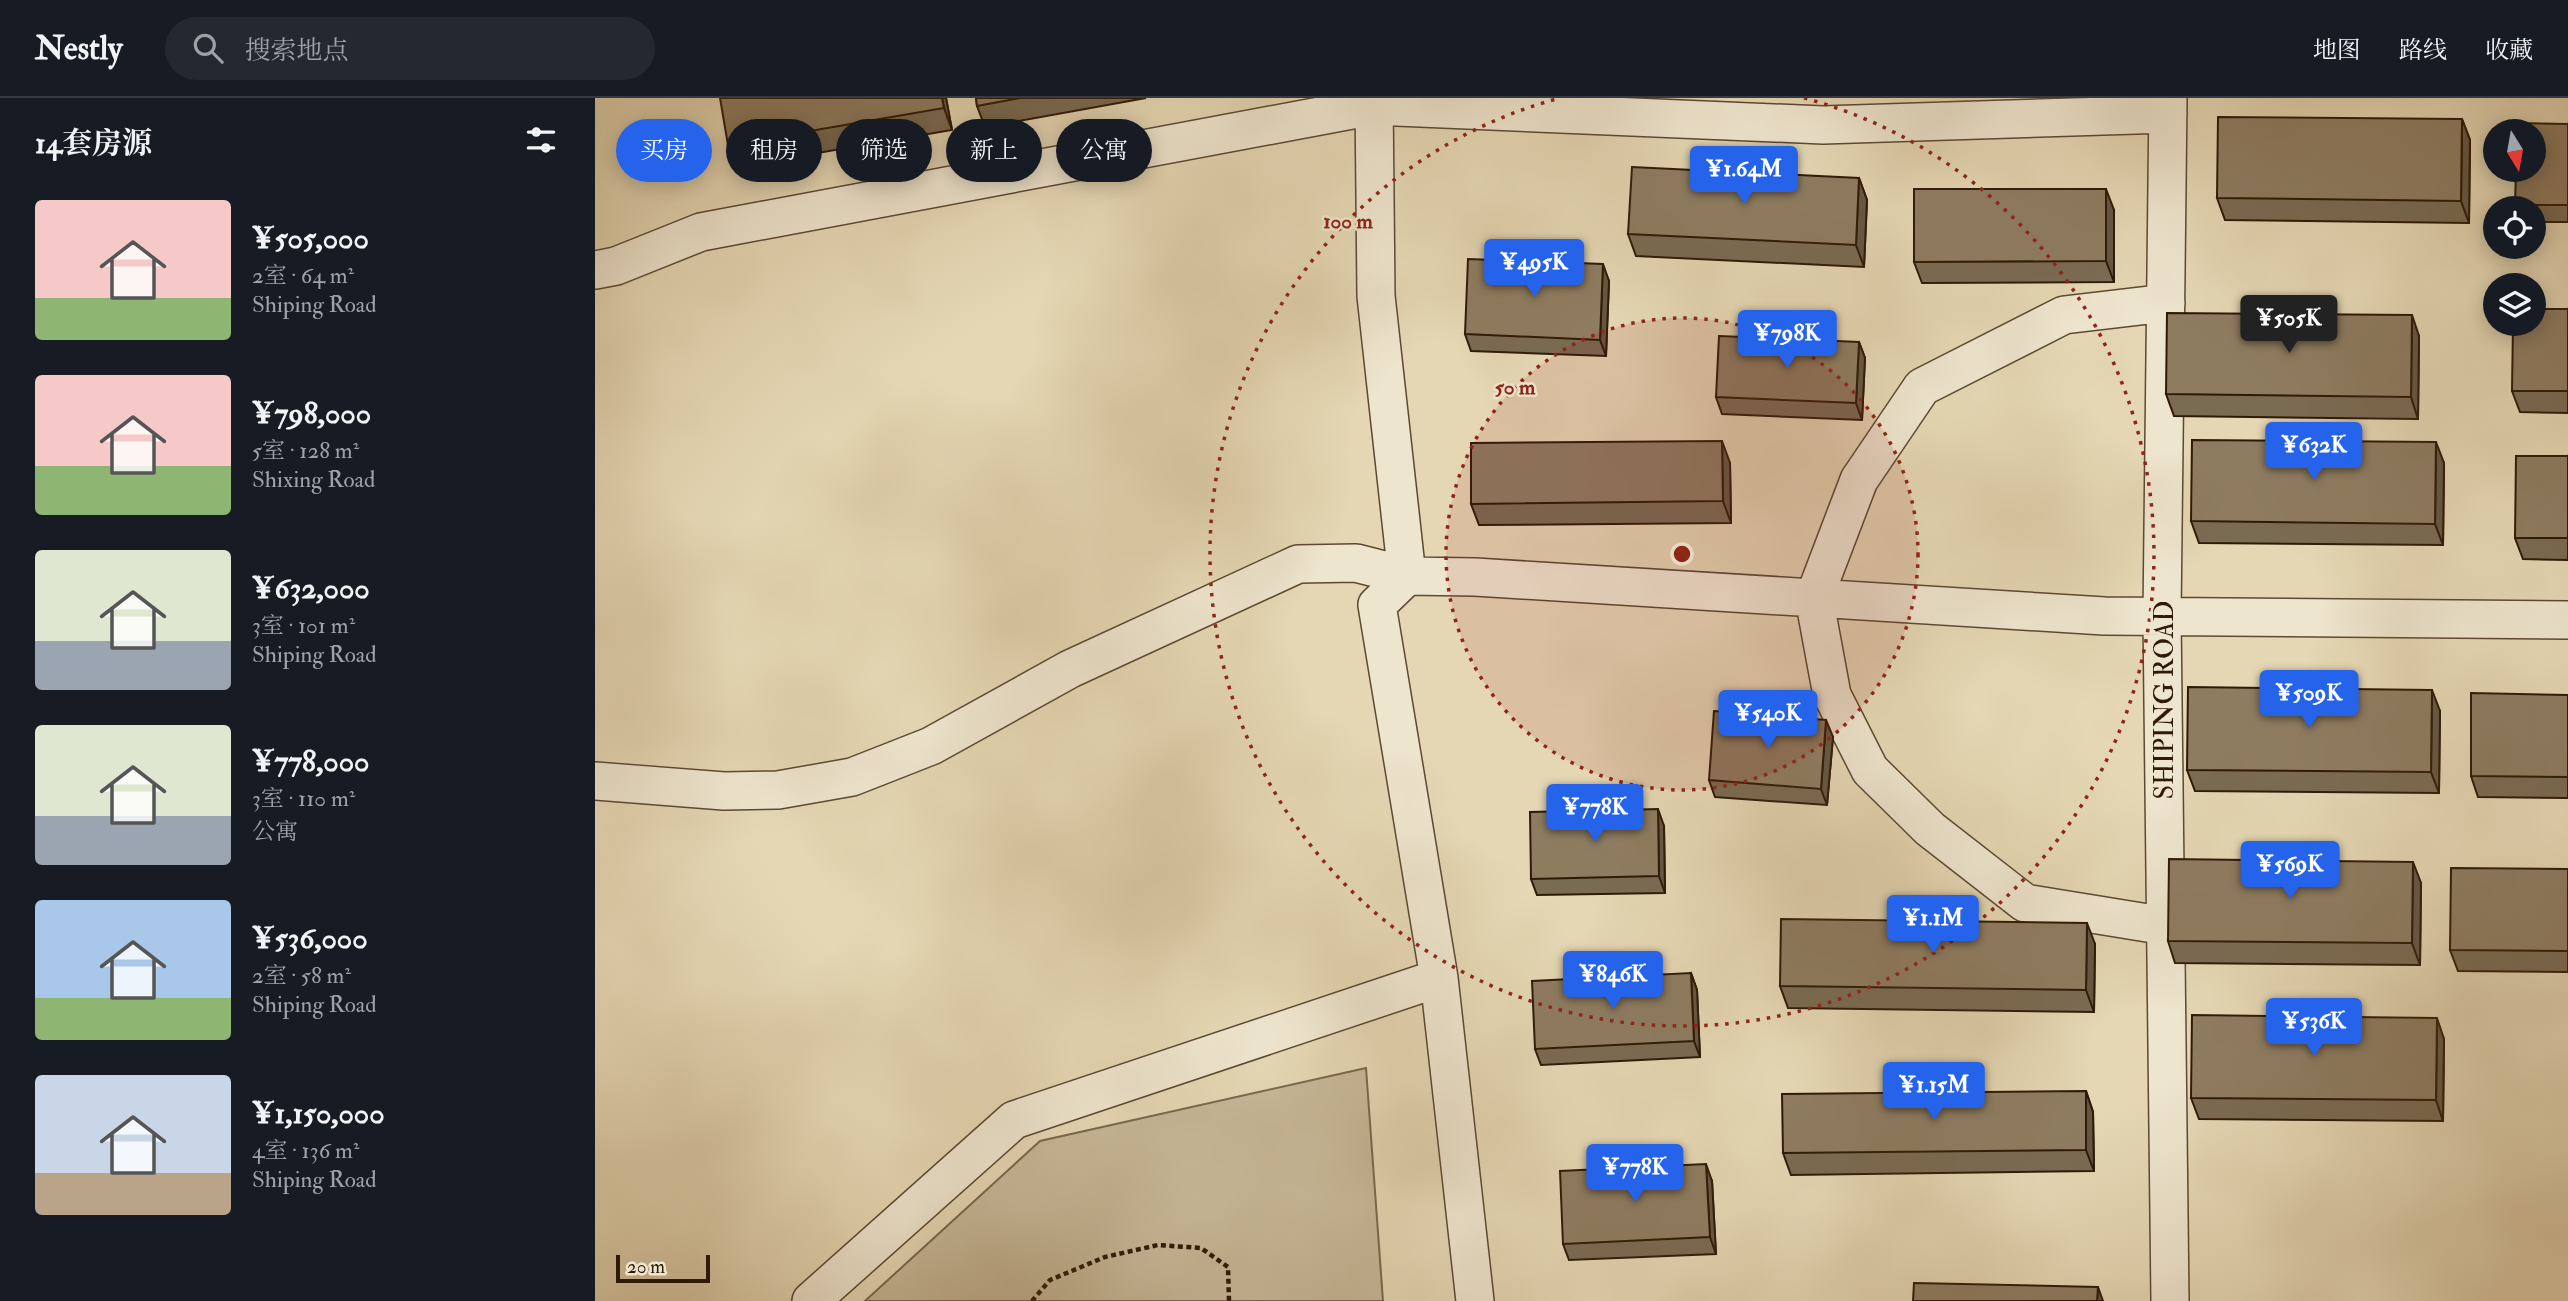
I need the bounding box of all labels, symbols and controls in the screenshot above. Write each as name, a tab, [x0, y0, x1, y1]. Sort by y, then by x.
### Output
search box	[165, 17, 655, 80]
text: Nestly	[35, 28, 123, 69]
icon: search	[189, 29, 227, 67]
text: 搜索地点	[245, 35, 349, 67]
text: 地图	[2313, 35, 2361, 66]
text: 路线	[2399, 35, 2447, 66]
text: 收藏	[2485, 35, 2533, 66]
chip: 买房	[616, 119, 712, 182]
chip: 租房	[726, 119, 822, 182]
chip: 筛选	[836, 119, 932, 182]
chip: 新上	[946, 119, 1042, 182]
chip: 公寓	[1056, 119, 1152, 182]
north arrow	[2483, 119, 2546, 182]
map controls	[2483, 119, 2546, 336]
icon: filters	[522, 121, 560, 159]
text: 14套房源	[35, 125, 152, 162]
pin: ¥1.64M	[1687, 146, 1801, 206]
text: ¥1.64M	[1706, 154, 1782, 183]
button: locate	[2483, 196, 2546, 259]
text: 100 m	[1323, 208, 1374, 235]
text: ¥505,000	[252, 220, 369, 257]
icon: home	[91, 228, 175, 312]
pin: ¥495K	[1485, 240, 1583, 299]
text: ¥495K	[1500, 247, 1568, 276]
text: 2室 · 64 m²	[252, 261, 354, 290]
button: layers	[2483, 273, 2546, 336]
text: Shiping Road	[252, 290, 377, 319]
pin: ¥505K	[2240, 296, 2338, 355]
text: ¥505K	[2256, 303, 2322, 332]
pin: ¥798K	[1738, 310, 1836, 370]
text: ¥798K	[1754, 318, 1820, 347]
text: 50 m	[1495, 374, 1536, 401]
text: ¥798,000	[252, 395, 371, 432]
icon: home	[91, 403, 175, 487]
pin: ¥632K	[2265, 422, 2363, 482]
text: ¥632K	[2281, 430, 2347, 459]
text: 5室 · 128 m²	[252, 436, 359, 465]
text: Shixing Road	[252, 465, 375, 494]
centre of rings	[1670, 542, 1694, 566]
text: ¥632,000	[252, 570, 370, 607]
icon: home	[91, 578, 175, 662]
street label: SHIPING ROAD	[2149, 601, 2181, 799]
text: 3室 · 101 m²	[252, 611, 355, 640]
text: Shiping Road	[252, 640, 377, 669]
pin: ¥509K	[2260, 670, 2358, 730]
text: ¥509K	[2276, 678, 2342, 707]
pin: ¥540K	[1719, 690, 1817, 750]
text: ¥540K	[1734, 698, 1802, 727]
text: ¥778,000	[252, 743, 369, 780]
icon: home	[91, 753, 175, 837]
text: 3室 · 110 m²	[252, 784, 355, 813]
pin: ¥778K	[1546, 784, 1644, 844]
text: ¥778K	[1562, 792, 1628, 821]
text: 公寓	[252, 817, 298, 846]
pin: ¥569K	[2241, 842, 2339, 901]
text: ¥569K	[2257, 849, 2323, 878]
pin: ¥1.1M	[1884, 896, 1982, 955]
text: ¥1.1M	[1903, 903, 1963, 932]
text: ¥536,000	[252, 920, 368, 957]
icon: home	[91, 928, 175, 1012]
pin: ¥846K	[1564, 951, 1662, 1011]
text: ¥846K	[1579, 959, 1647, 988]
text: 2室 · 58 m²	[252, 961, 351, 990]
text: Shiping Road	[252, 990, 377, 1019]
pin: ¥536K	[2265, 998, 2363, 1058]
text: ¥536K	[2282, 1006, 2346, 1035]
pin: ¥1.15M	[1877, 1062, 1991, 1122]
text: ¥1.15M	[1899, 1070, 1969, 1099]
text: ¥1,150,000	[252, 1095, 385, 1132]
icon: home	[91, 1103, 175, 1187]
text: 4室 · 136 m²	[252, 1136, 359, 1165]
pin: ¥778K	[1586, 1144, 1684, 1204]
text: ¥778K	[1602, 1152, 1668, 1181]
text: Shiping Road	[252, 1165, 377, 1194]
scale bar	[616, 1252, 711, 1284]
text: 20 m	[627, 1255, 665, 1279]

